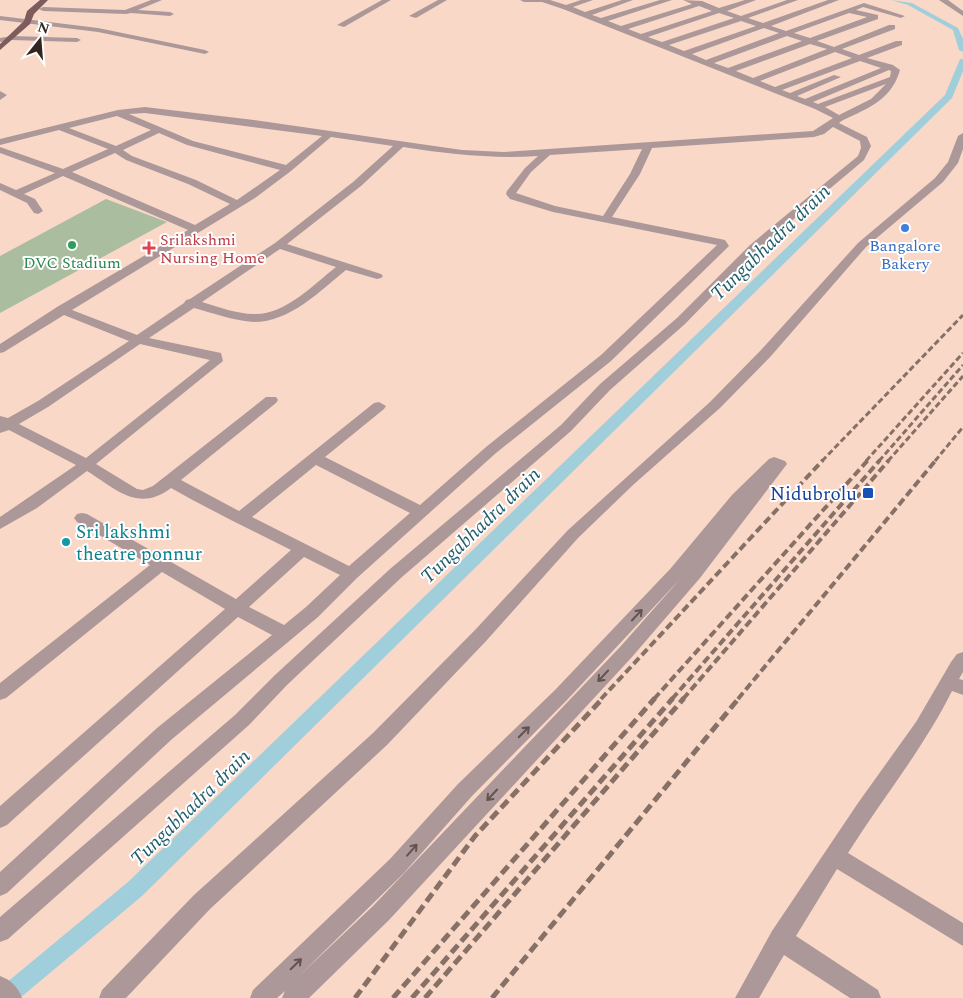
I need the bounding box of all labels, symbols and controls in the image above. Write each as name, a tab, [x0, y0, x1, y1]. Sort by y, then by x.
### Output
north arrow	[15, 15, 65, 65]
text: N	[35, 16, 52, 40]
water label: Tungabhadra drain	[704, 177, 838, 308]
marker: Bangalore Bakery	[899, 222, 911, 234]
place label: Srilakshmi Nursing Home	[160, 228, 265, 270]
place label: Bangalore Bakery	[869, 234, 941, 276]
marker: DVC Stadium	[66, 239, 78, 251]
marker: Srilakshmi Nursing Home	[142, 241, 156, 255]
place label: DVC Stadium	[23, 251, 121, 275]
water label: Tungabhadra drain	[414, 460, 548, 591]
place label: Nidubrolu	[770, 480, 857, 509]
marker: Nidubrolu	[861, 486, 875, 500]
place label: Sri lakshmi theatre ponnur	[76, 518, 203, 569]
marker: Sri lakshmi theatre ponnur	[60, 536, 72, 548]
one-way arrow	[631, 609, 643, 622]
one-way arrow	[597, 670, 609, 683]
one-way arrow	[518, 726, 530, 738]
water label: Tungabhadra drain	[124, 742, 258, 873]
one-way arrow	[486, 788, 498, 801]
one-way arrow	[406, 843, 418, 856]
one-way arrow	[290, 958, 303, 970]

